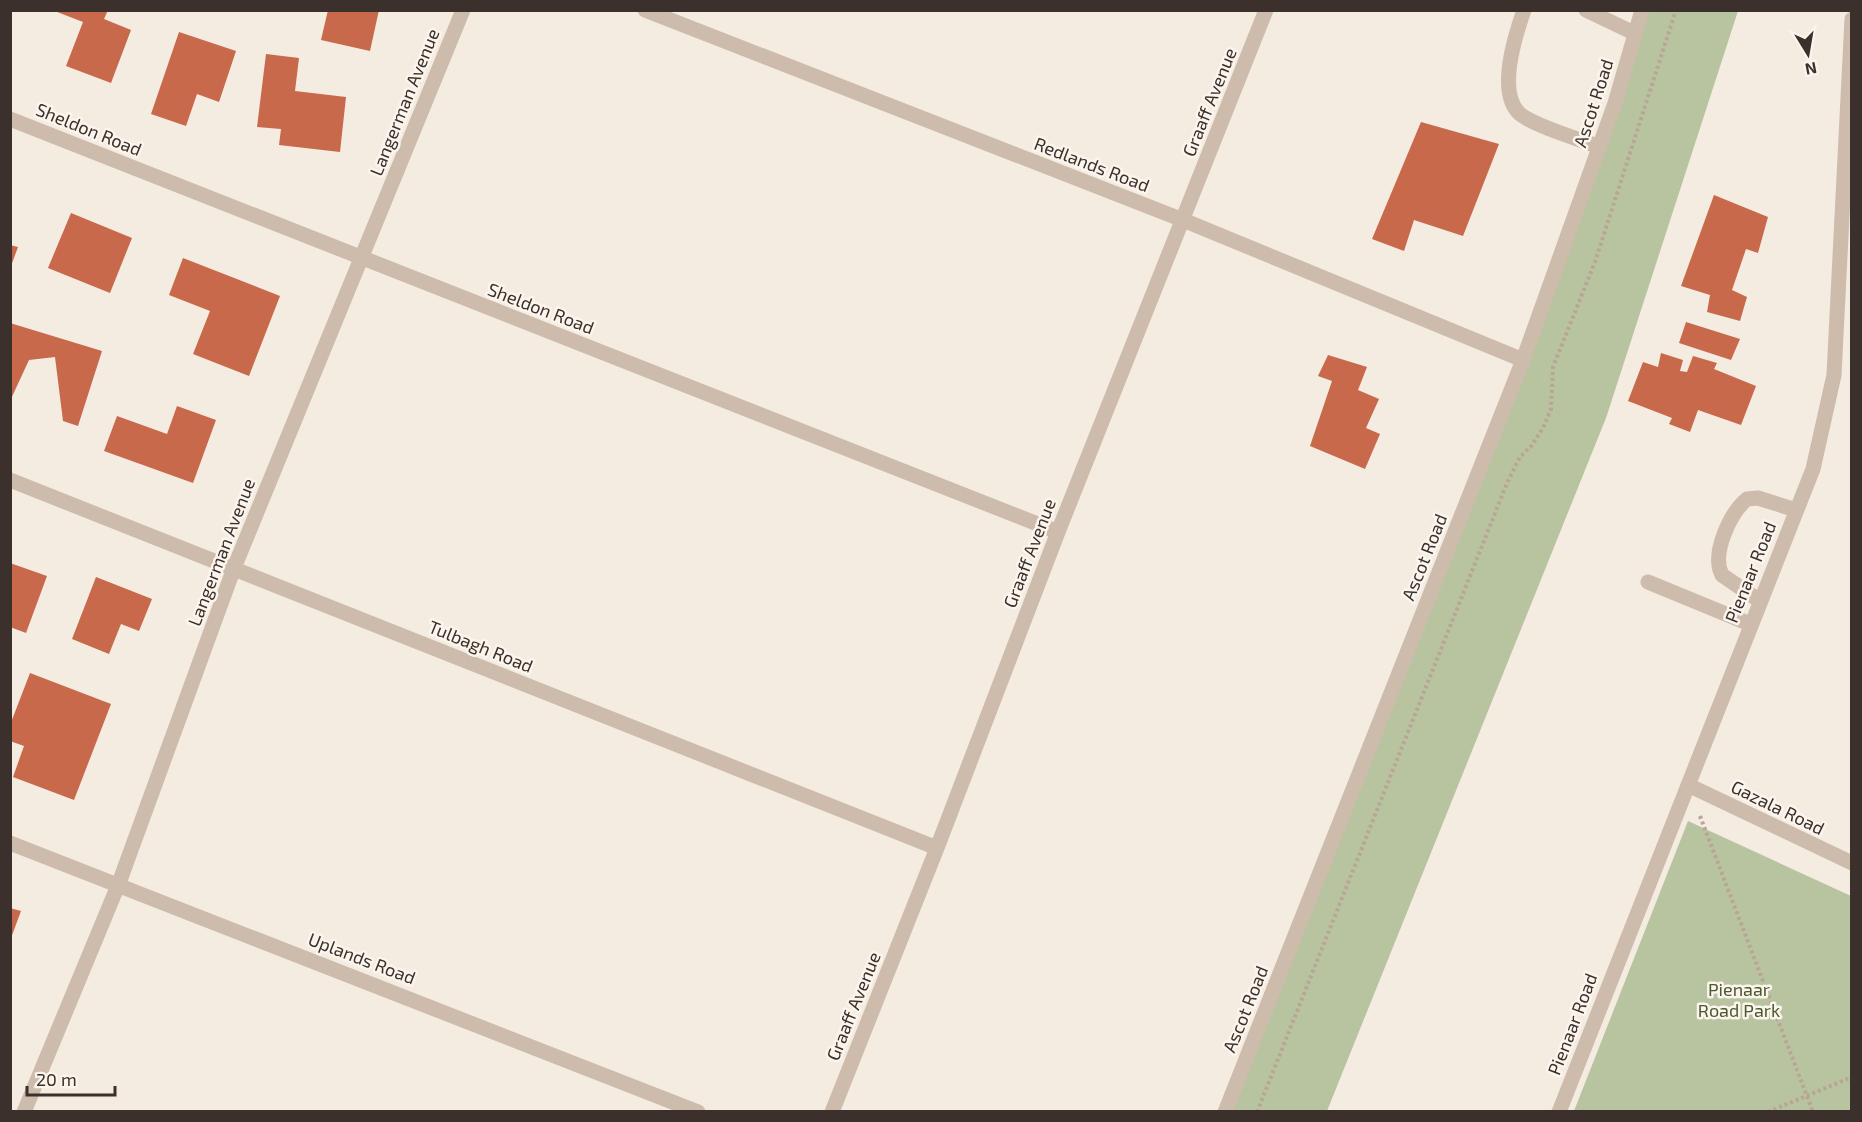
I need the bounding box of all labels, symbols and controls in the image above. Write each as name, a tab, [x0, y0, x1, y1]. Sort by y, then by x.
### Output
north arrow	[1778, 24, 1838, 84]
street label: Langerman Avenue	[364, 25, 444, 179]
street label: Graaff Avenue	[1177, 45, 1241, 159]
street label: Ascot Road	[1568, 56, 1618, 150]
text: N	[1803, 59, 1818, 80]
street label: Sheldon Road	[33, 98, 145, 160]
street label: Redlands Road	[1031, 132, 1153, 196]
street label: Sheldon Road	[485, 278, 597, 338]
street label: Langerman Avenue	[183, 475, 259, 629]
street label: Graaff Avenue	[998, 495, 1060, 611]
street label: Ascot Road	[1397, 510, 1451, 604]
street label: Pienaar Road	[1720, 518, 1780, 626]
street label: Tulbagh Road	[426, 615, 536, 677]
street label: Gazala Road	[1728, 775, 1828, 839]
street label: Uplands Road	[305, 927, 419, 989]
street label: Graaff Avenue	[821, 949, 885, 1063]
street label: Ascot Road	[1218, 962, 1272, 1056]
street label: Pienaar Road	[1543, 970, 1601, 1078]
park label: Pienaar Road Park	[1698, 978, 1780, 1021]
scale bar	[27, 1059, 116, 1097]
text: 20 m	[36, 1068, 77, 1090]

